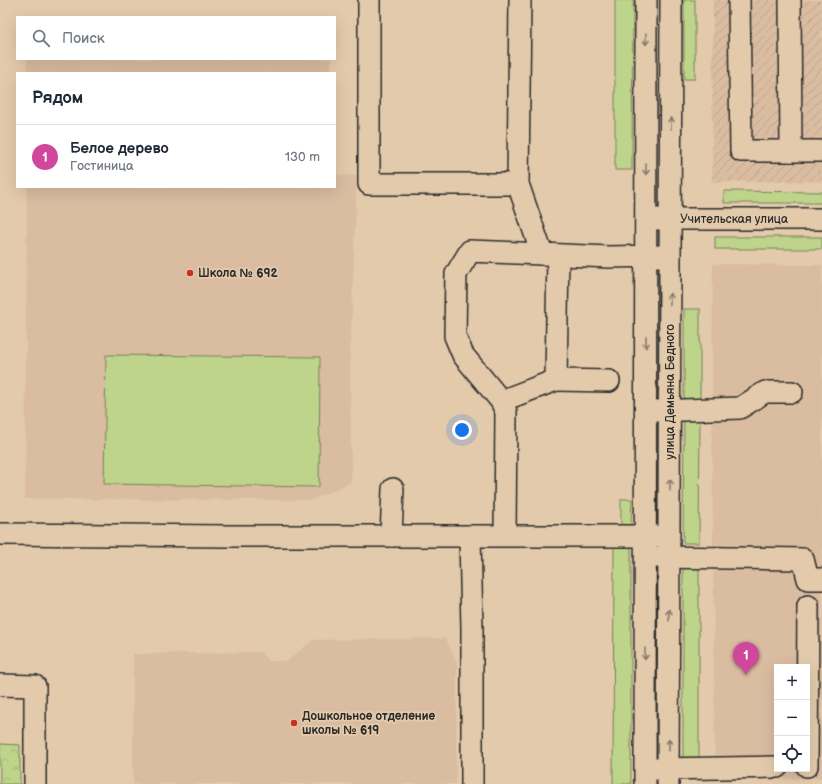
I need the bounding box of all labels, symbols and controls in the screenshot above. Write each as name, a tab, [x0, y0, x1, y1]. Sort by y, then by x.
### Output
search box	[16, 16, 336, 60]
icon: search	[30, 27, 52, 49]
text: Поиск	[62, 29, 105, 48]
one-way arrow	[642, 32, 650, 45]
text: Рядом	[32, 88, 83, 108]
one-way arrow	[667, 117, 675, 130]
text: Белое дерево	[70, 139, 169, 158]
text: 1	[42, 149, 48, 165]
text: 130 m	[285, 149, 320, 165]
text: Гостиница	[70, 158, 134, 174]
one-way arrow	[642, 162, 650, 175]
street label: Учительская улица	[680, 212, 788, 227]
place label: Школа № 692	[198, 266, 279, 281]
marker: Школа № 692	[185, 268, 195, 278]
one-way arrow	[666, 293, 674, 306]
street label: улица Демьяна Бедного	[663, 324, 678, 460]
one-way arrow	[642, 335, 650, 348]
your location	[452, 420, 472, 440]
one-way arrow	[666, 479, 673, 492]
one-way arrow	[665, 609, 673, 622]
pin: 1	[733, 642, 759, 675]
one-way arrow	[641, 647, 649, 660]
map controls	[774, 664, 810, 772]
button: +	[774, 664, 810, 700]
button: −	[774, 700, 810, 736]
place label: Дошкольное отделение школы № 619	[302, 709, 436, 738]
marker: Дошкольное отделение школы № 619	[289, 718, 299, 728]
button: locate	[774, 736, 810, 772]
one-way arrow	[665, 739, 672, 752]

